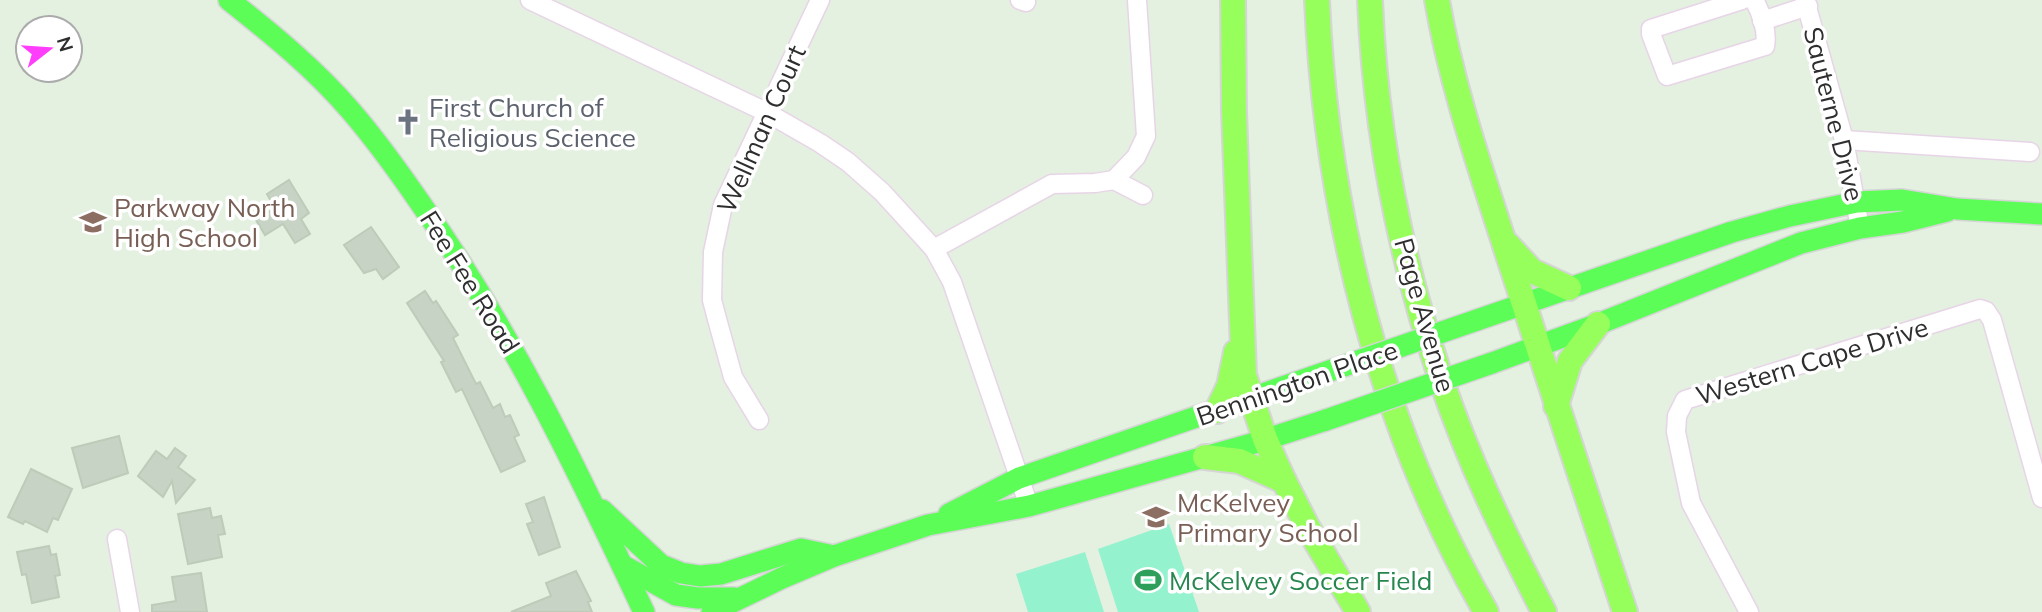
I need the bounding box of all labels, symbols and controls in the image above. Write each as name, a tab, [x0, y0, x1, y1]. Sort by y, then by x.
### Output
north arrow	[14, 14, 84, 84]
street label: Sauterne Drive	[1796, 23, 1872, 205]
text: N	[52, 34, 79, 54]
street label: Wellman Court	[709, 40, 813, 218]
place label: First Church of Religious Science	[429, 91, 636, 154]
church icon: First Church of Religious Science	[393, 107, 423, 137]
place label: Parkway North High School	[114, 191, 295, 254]
street label: Fee Fee Road	[413, 205, 527, 359]
school or university icon: Parkway North High School	[78, 207, 108, 237]
street label: Page Avenue	[1387, 234, 1463, 396]
street label: Western Cape Drive	[1692, 310, 1932, 412]
street label: Bennington Place	[1192, 333, 1402, 433]
place label: McKelvey Primary School	[1177, 486, 1359, 549]
school or university icon: McKelvey Primary School	[1141, 502, 1171, 532]
place label: McKelvey Soccer Field	[1169, 564, 1432, 597]
sports icon: McKelvey Soccer Field	[1133, 565, 1163, 595]

